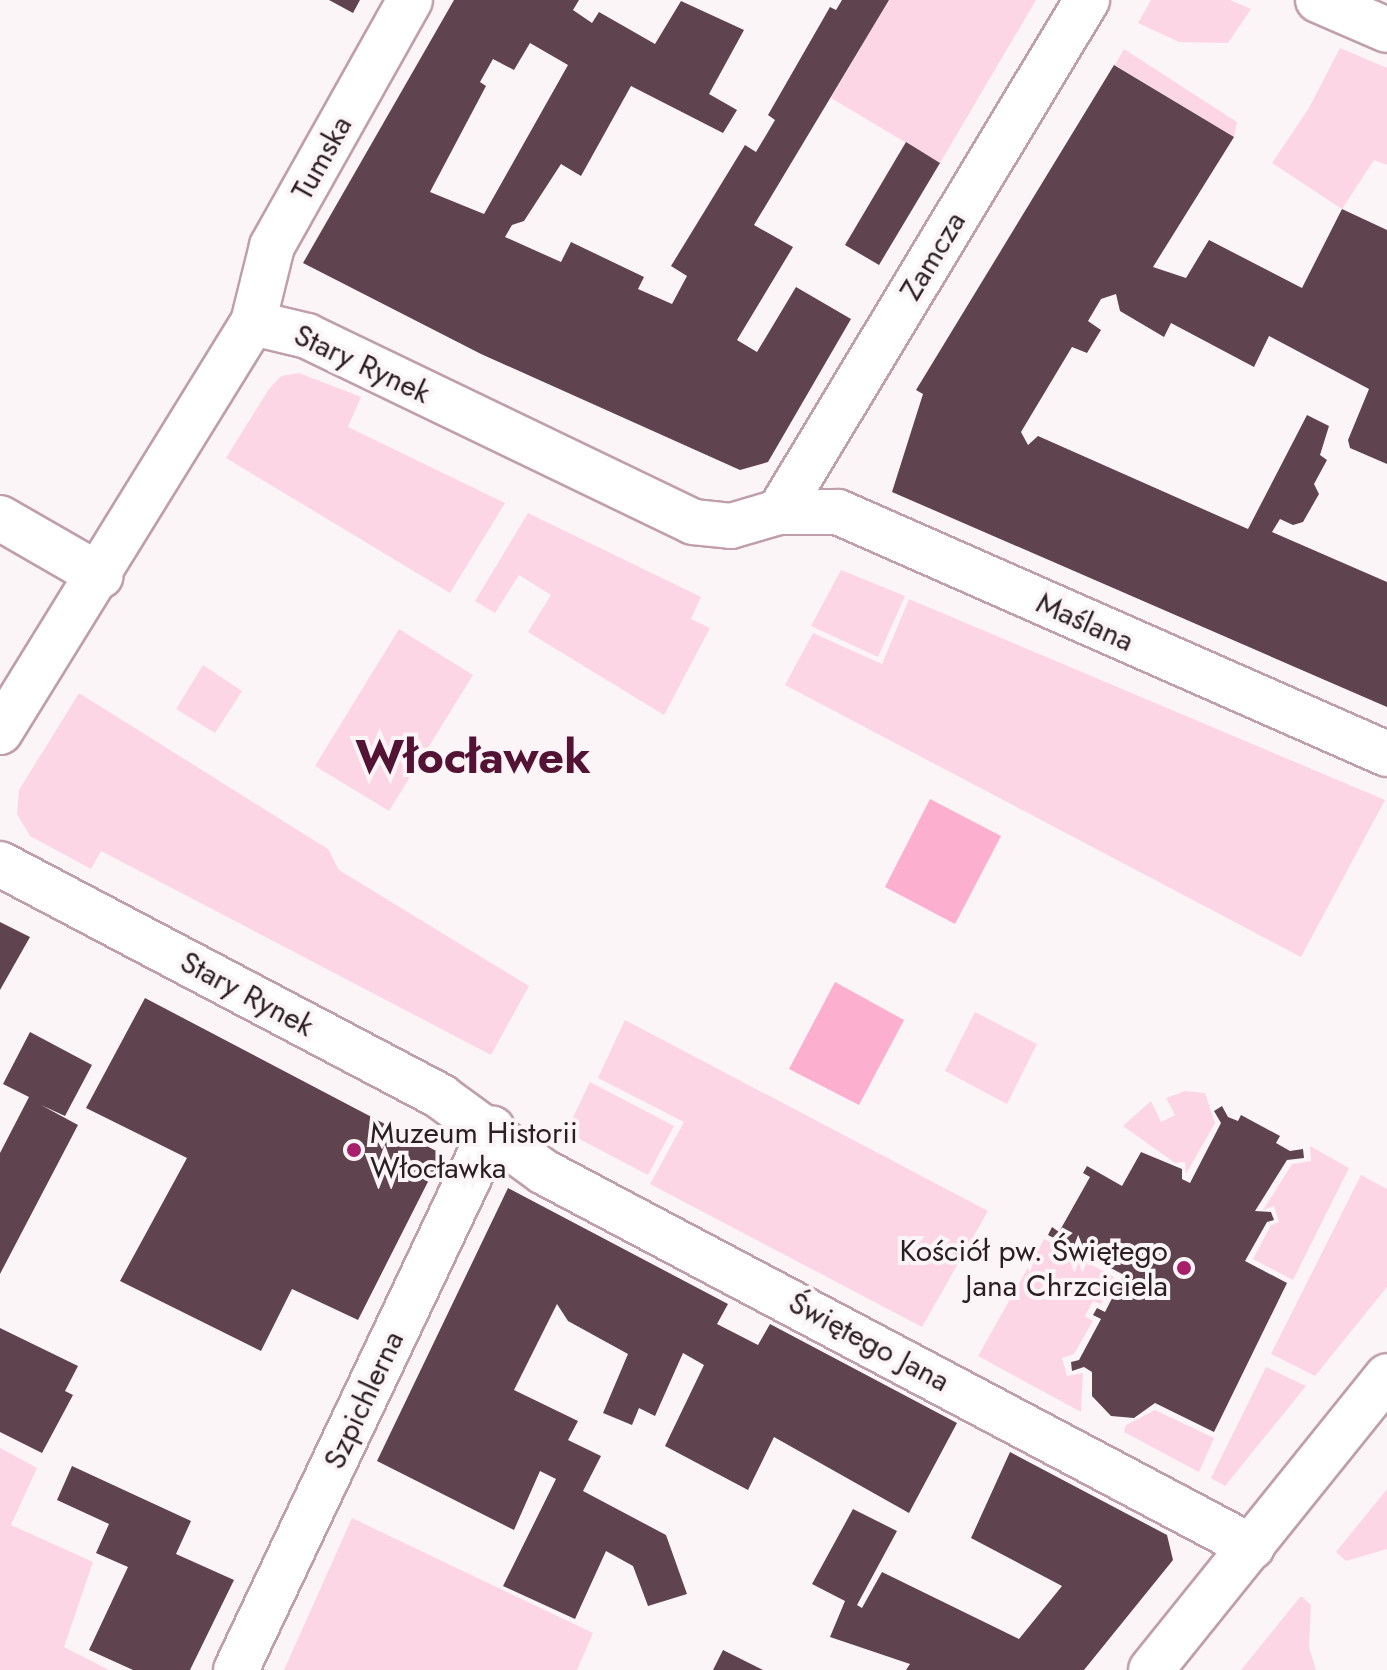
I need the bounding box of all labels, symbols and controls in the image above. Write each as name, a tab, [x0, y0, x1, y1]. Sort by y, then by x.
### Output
street label: Tumska	[284, 110, 360, 206]
street label: Zamcza	[893, 205, 973, 307]
street label: Stary Rynek	[288, 317, 436, 411]
street label: Maślana	[1031, 585, 1139, 659]
district label: Włocławek	[355, 729, 591, 785]
street label: Stary Rynek	[174, 944, 320, 1044]
place label: Muzeum Historii Włocławka	[370, 1115, 578, 1186]
marker: Muzeum Historii Włocławka	[345, 1141, 363, 1159]
place label: Kościół pw. Świętego Jana Chrzciciela	[900, 1233, 1168, 1304]
marker: Kościół pw. Świętego Jana Chrzciciela	[1175, 1259, 1193, 1277]
street label: Świętego Jana	[782, 1285, 956, 1399]
street label: Szpichlerna	[316, 1325, 412, 1475]

